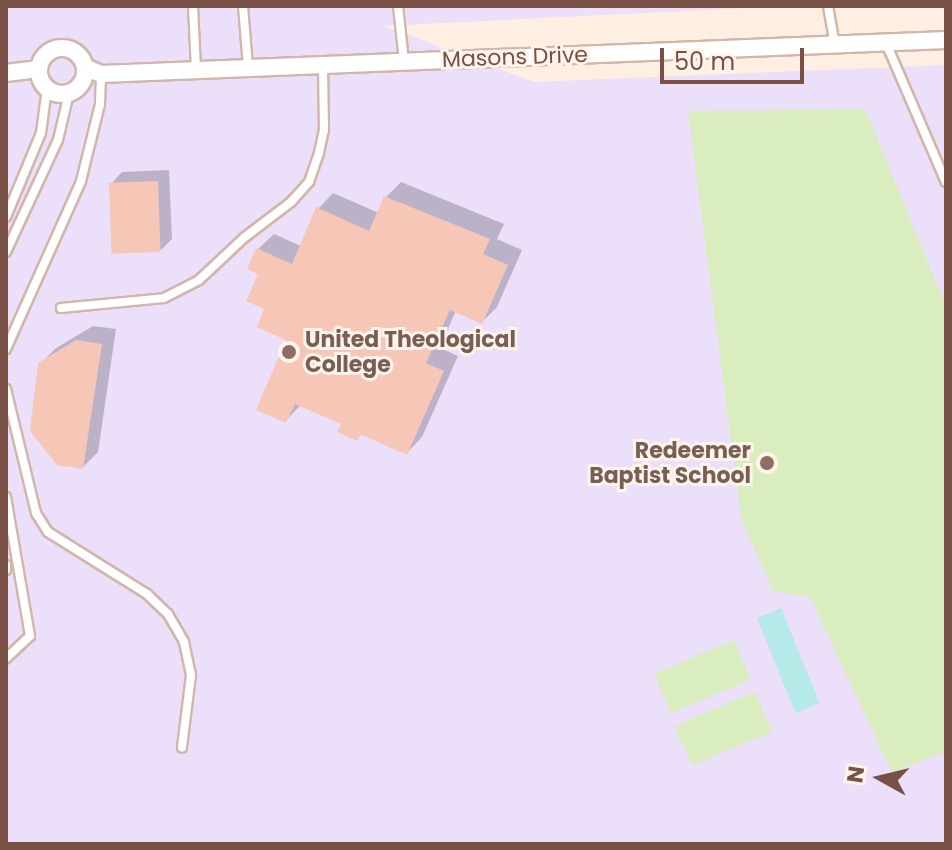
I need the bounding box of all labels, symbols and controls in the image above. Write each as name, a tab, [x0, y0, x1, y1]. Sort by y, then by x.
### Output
scale bar	[664, 32, 808, 82]
street label: Masons Drive	[442, 41, 588, 73]
text: 50 m	[674, 45, 735, 78]
place label: United Theological College	[305, 326, 516, 378]
marker: United Theological College	[280, 343, 298, 361]
place label: Redeemer Baptist School	[589, 437, 751, 488]
marker: Redeemer Baptist School	[758, 454, 776, 472]
north arrow	[840, 738, 920, 818]
text: N	[839, 764, 872, 785]

